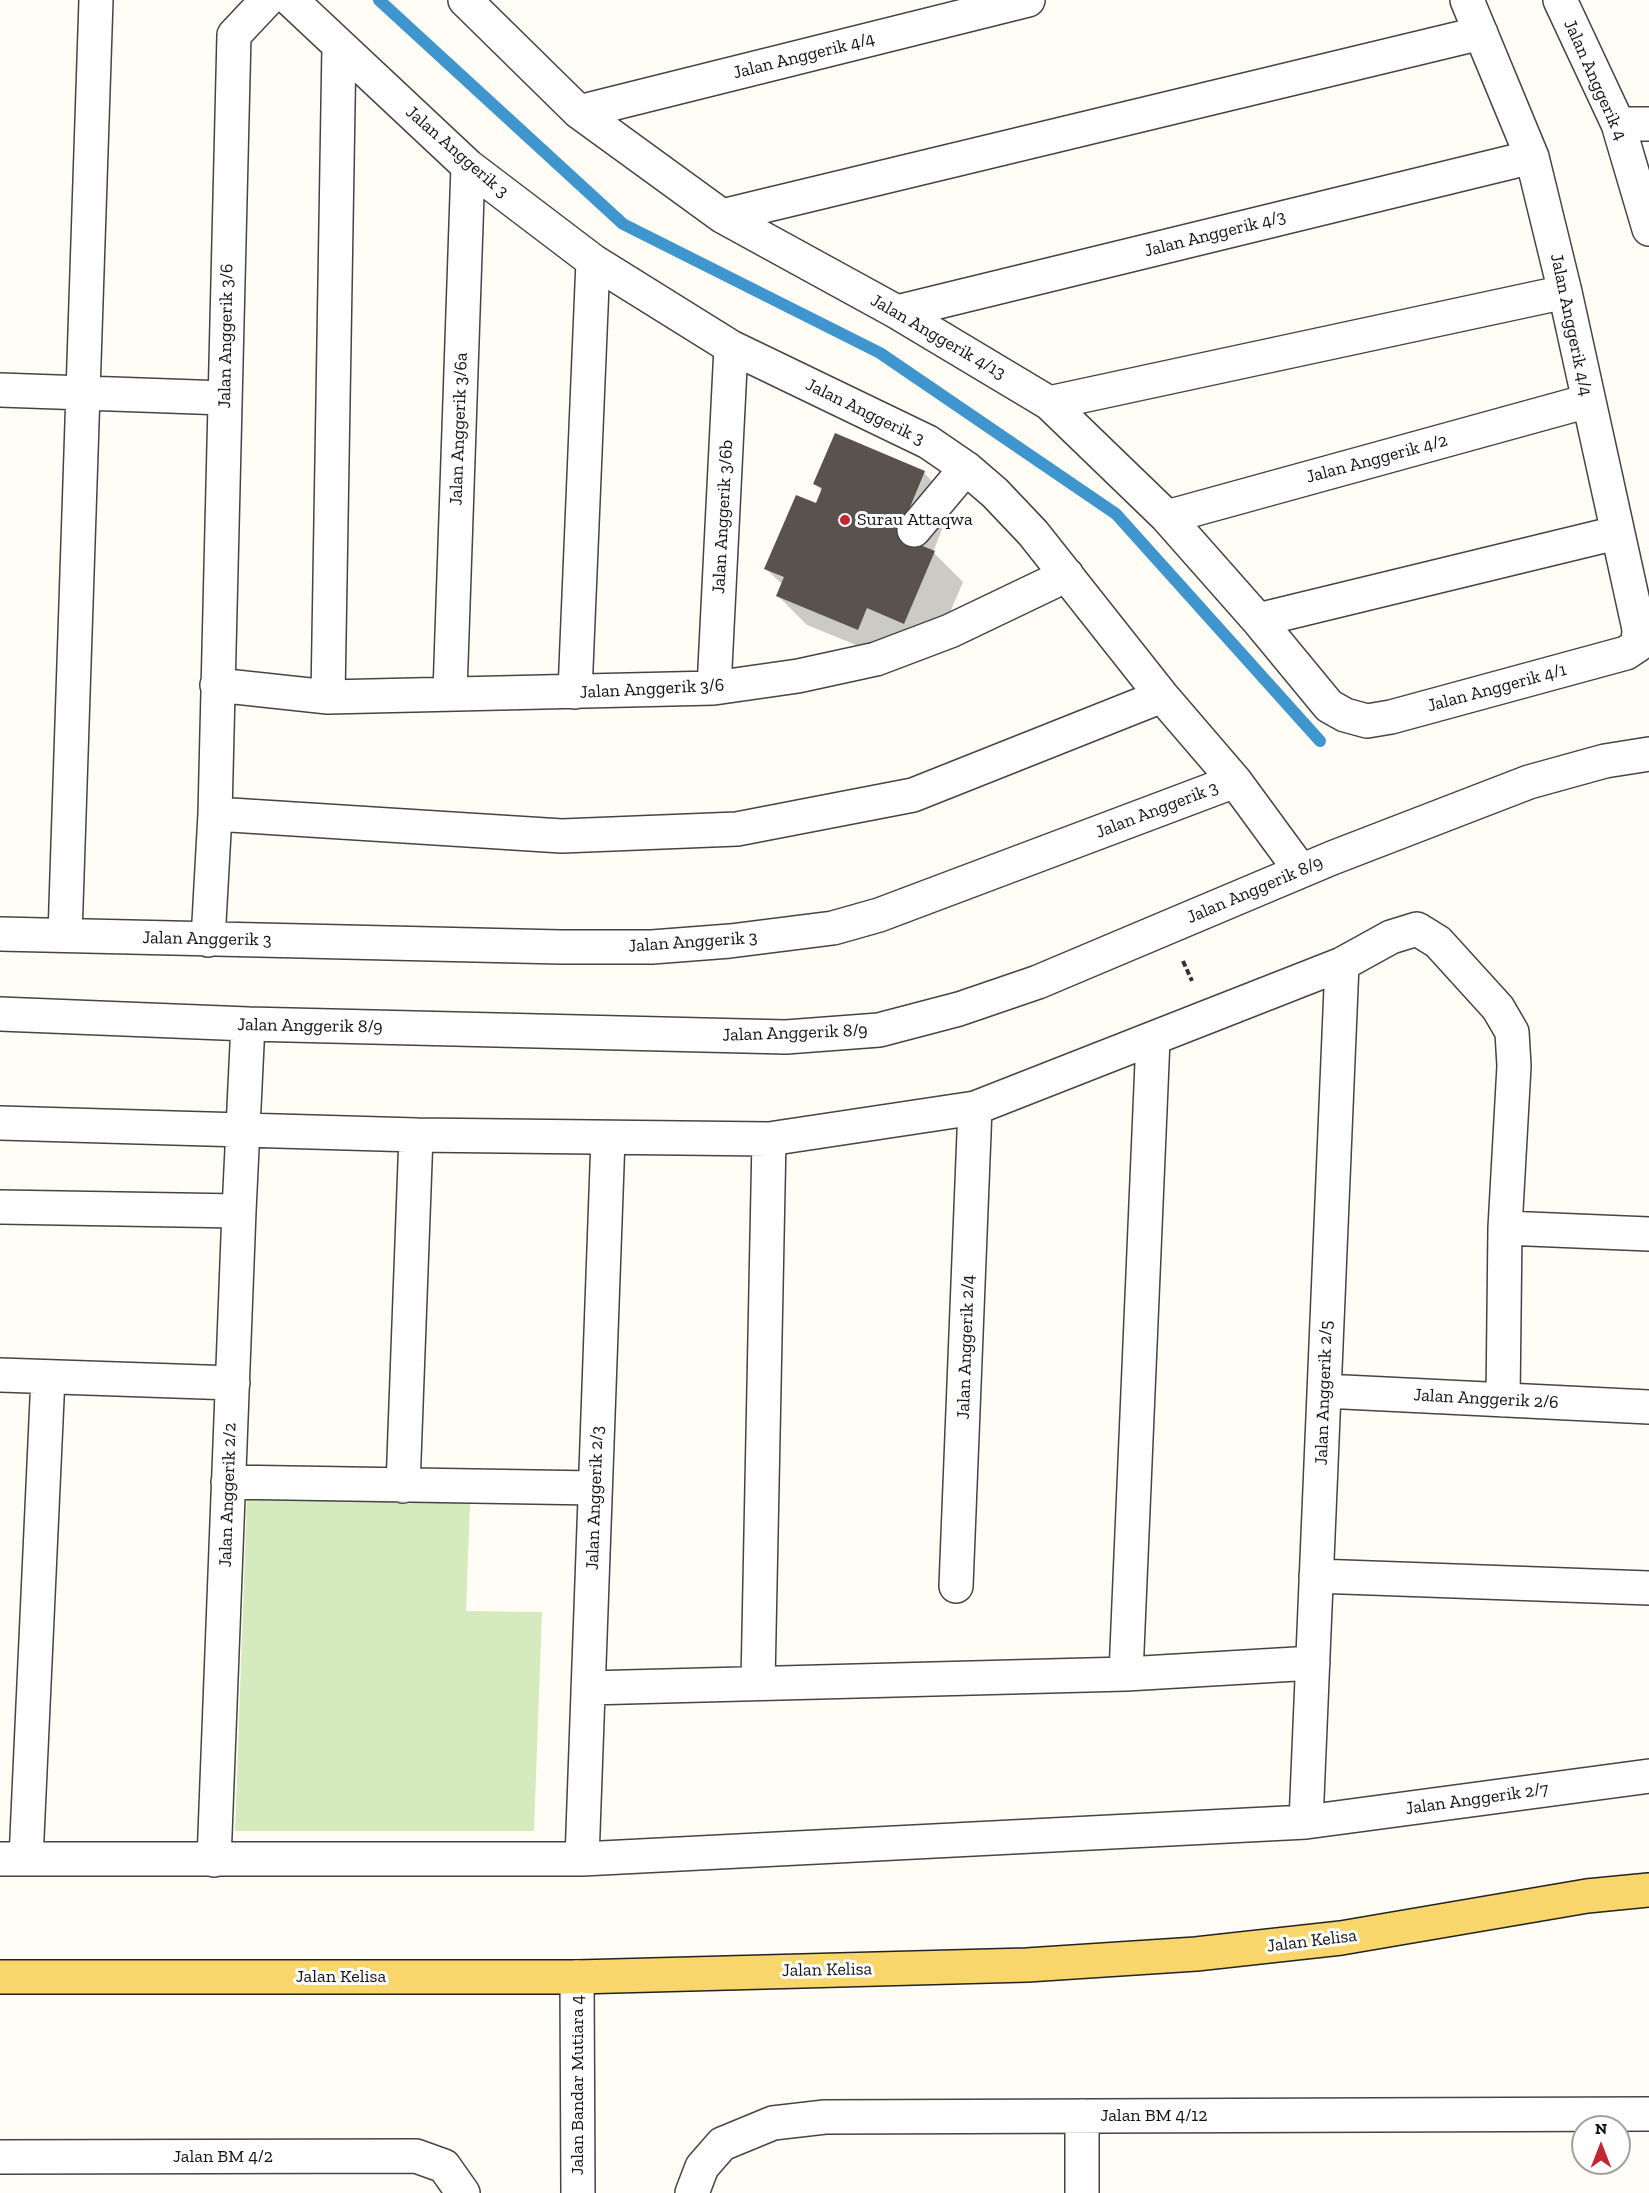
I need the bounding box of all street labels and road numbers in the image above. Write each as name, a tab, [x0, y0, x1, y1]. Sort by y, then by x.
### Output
street label: Jalan Anggerik 4	[1559, 16, 1631, 144]
street label: Jalan Anggerik 4/4	[731, 28, 877, 84]
street label: Jalan Anggerik 3	[401, 101, 513, 203]
street label: Jalan Anggerik 4/3	[1142, 206, 1288, 262]
street label: Jalan Anggerik 4/4	[1545, 252, 1597, 398]
street label: Jalan Anggerik 3/6	[214, 263, 238, 409]
street label: Jalan Anggerik 4/13	[867, 290, 1009, 384]
street label: Jalan Anggerik 3/6a	[446, 352, 472, 506]
street label: Jalan Anggerik 3	[802, 374, 928, 450]
street label: Jalan Anggerik 4/2	[1304, 430, 1450, 488]
street label: Jalan Anggerik 3/6b	[708, 439, 738, 595]
street label: Jalan Anggerik 4/1	[1425, 659, 1569, 717]
street label: Jalan Anggerik 3/6	[579, 674, 725, 704]
street label: Jalan Anggerik 3	[1093, 777, 1221, 843]
street label: Jalan Anggerik 8/9	[1184, 852, 1326, 928]
street label: Jalan Anggerik 3	[142, 927, 272, 951]
street label: Jalan Anggerik 3	[628, 927, 758, 957]
street label: Jalan Anggerik 8/9	[237, 1014, 383, 1038]
street label: Jalan Anggerik 8/9	[722, 1020, 868, 1046]
street label: Jalan Anggerik 2/4	[953, 1274, 979, 1420]
street label: Jalan Anggerik 2/5	[1311, 1320, 1337, 1466]
street label: Jalan Anggerik 2/6	[1413, 1384, 1559, 1414]
street label: Jalan Anggerik 2/2	[215, 1422, 241, 1568]
street label: Jalan Anggerik 2/3	[582, 1425, 608, 1571]
street label: Jalan Anggerik 2/7	[1404, 1778, 1550, 1820]
street label: Jalan Kelisa	[1266, 1925, 1358, 1957]
street label: Jalan Kelisa	[782, 1958, 872, 1982]
street label: Jalan Kelisa	[296, 1966, 386, 1988]
street label: Jalan Bandar Mutiara 4	[567, 1995, 589, 2175]
street label: Jalan BM 4/12	[1100, 2105, 1208, 2127]
street label: Jalan BM 4/2	[173, 2146, 273, 2168]

